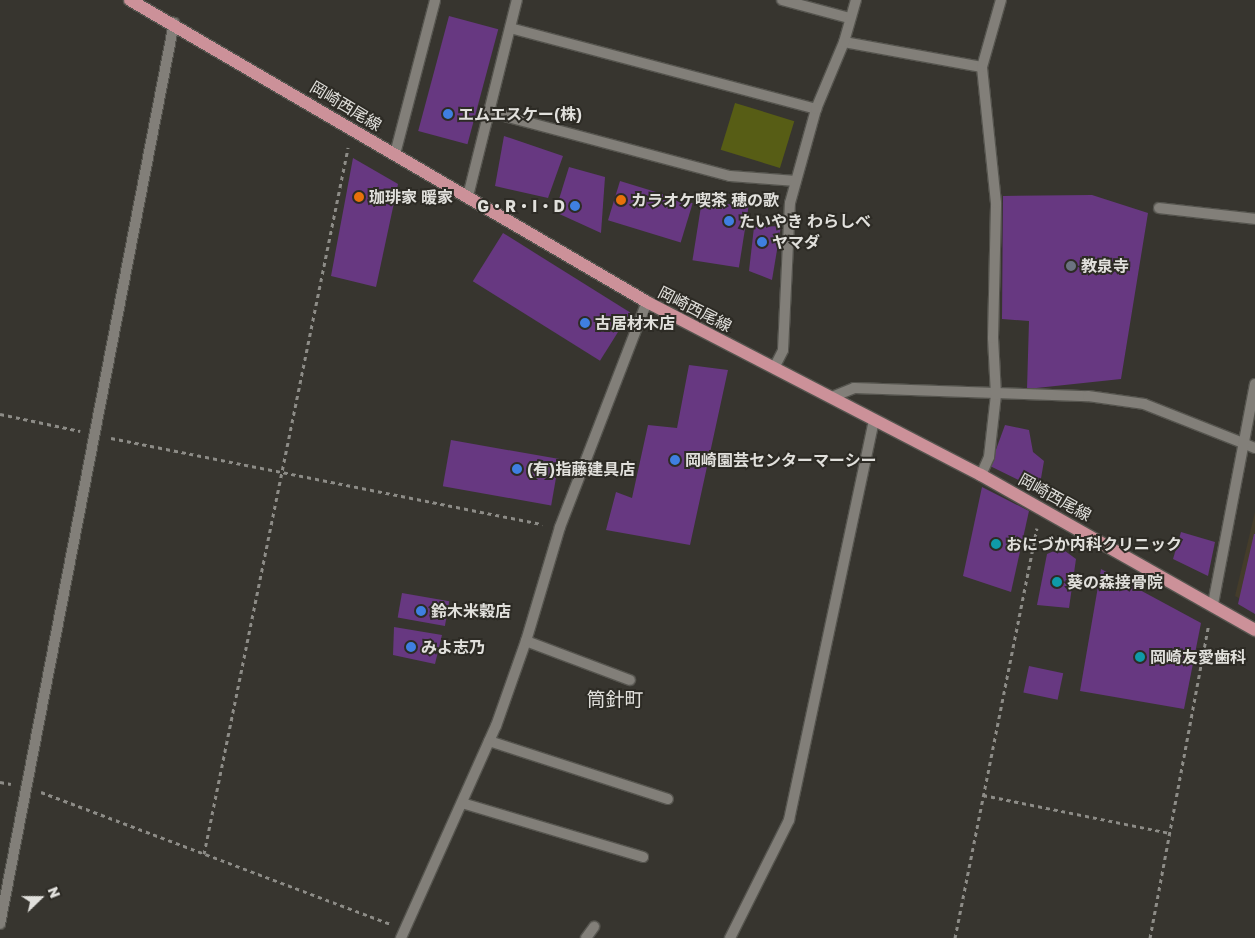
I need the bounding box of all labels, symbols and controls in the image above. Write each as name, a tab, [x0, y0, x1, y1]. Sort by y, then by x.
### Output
street label: 岡崎西尾線	[307, 77, 385, 135]
place label: エムエスケー(株)	[458, 104, 582, 124]
marker: エムエスケー(株)	[442, 108, 454, 120]
place label: 珈琲家 暖家	[369, 187, 453, 207]
place label: カラオケ喫茶 穂の歌	[631, 190, 779, 210]
marker: 珈琲家 暖家	[353, 191, 365, 203]
marker: カラオケ喫茶 穂の歌	[615, 194, 627, 206]
place label: G・R・I・D	[477, 196, 565, 216]
marker: G・R・I・D	[569, 200, 581, 212]
place label: たいやき わらしべ	[739, 211, 871, 231]
marker: たいやき わらしべ	[723, 215, 735, 227]
place label: ヤマダ	[772, 232, 820, 252]
marker: ヤマダ	[756, 236, 768, 248]
place label: 教泉寺	[1081, 256, 1129, 276]
marker: 教泉寺	[1065, 260, 1077, 272]
street label: 岡崎西尾線	[655, 282, 735, 336]
place label: 古居材木店	[595, 313, 675, 333]
marker: 古居材木店	[579, 317, 591, 329]
place label: 岡崎園芸センターマーシー	[685, 450, 877, 470]
marker: 岡崎園芸センターマーシー	[669, 454, 681, 466]
place label: (有)指藤建具店	[527, 459, 635, 479]
marker: (有)指藤建具店	[511, 463, 523, 475]
street label: 岡崎西尾線	[1015, 469, 1095, 525]
place label: おにづか内科クリニック	[1006, 534, 1182, 554]
marker: おにづか内科クリニック	[990, 538, 1002, 550]
place label: 葵の森接骨院	[1067, 572, 1163, 592]
marker: 葵の森接骨院	[1051, 576, 1063, 588]
place label: 鈴木米穀店	[431, 601, 511, 621]
marker: 鈴木米穀店	[415, 605, 427, 617]
place label: みよ志乃	[421, 637, 485, 657]
marker: みよ志乃	[405, 641, 417, 653]
place label: 岡崎友愛歯科	[1150, 647, 1246, 667]
marker: 岡崎友愛歯科	[1134, 651, 1146, 663]
district label: 筒針町	[587, 688, 643, 710]
north arrow	[15, 873, 65, 923]
text: N	[44, 884, 64, 900]

